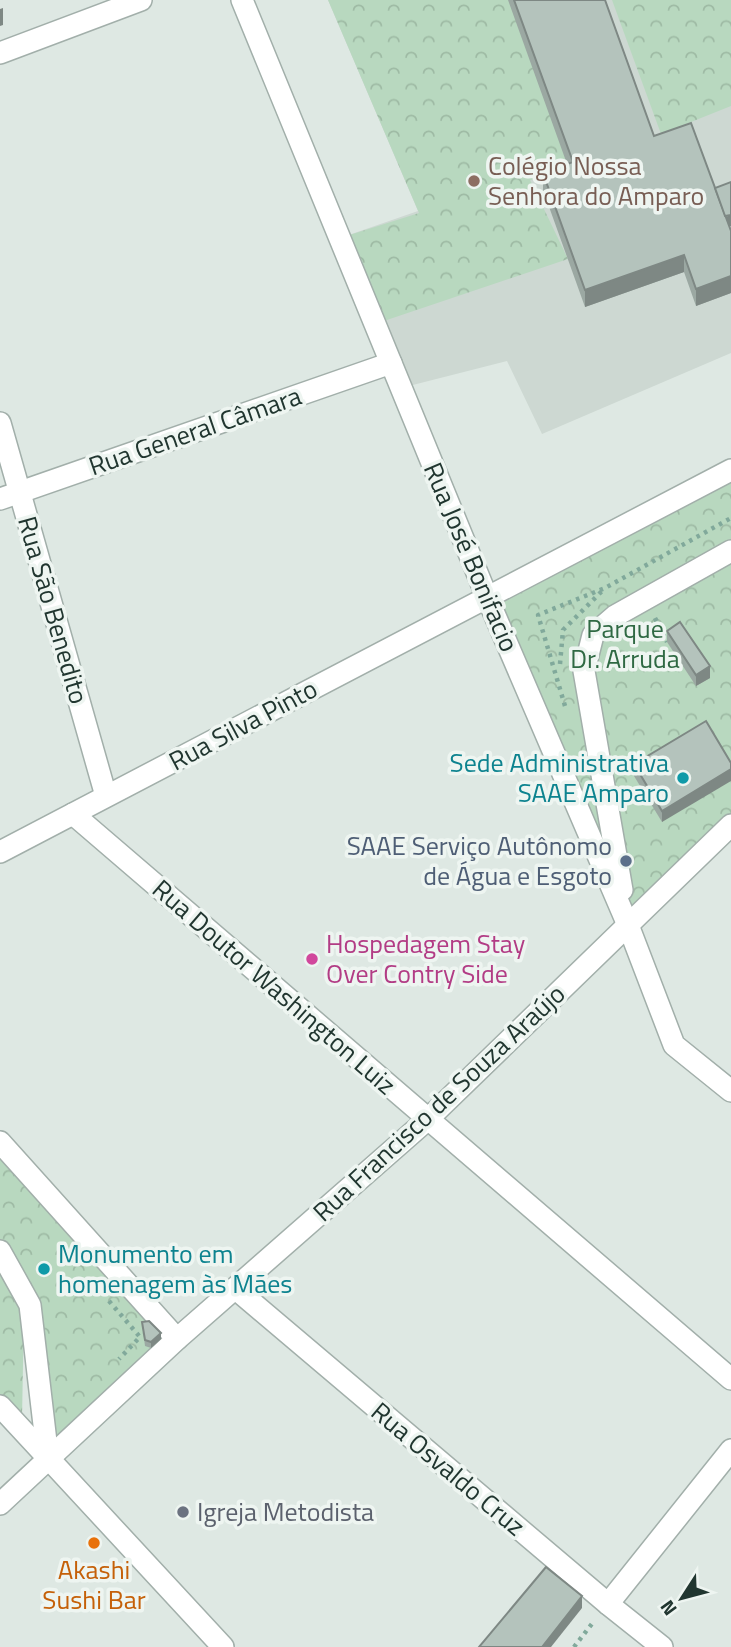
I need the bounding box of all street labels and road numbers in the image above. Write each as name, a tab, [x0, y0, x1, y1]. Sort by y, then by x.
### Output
street label: Rua General Câmara	[83, 376, 306, 485]
street label: Rua José Bonifacio	[414, 456, 529, 658]
street label: Rua São Benedito	[8, 511, 99, 708]
street label: Rua Silva Pinto	[162, 669, 324, 780]
street label: Rua Doutor Washington Luiz	[144, 870, 405, 1103]
street label: Rua Francisco de Souza Araújo	[304, 975, 574, 1230]
street label: Rua Osvaldo Cruz	[363, 1392, 534, 1545]

